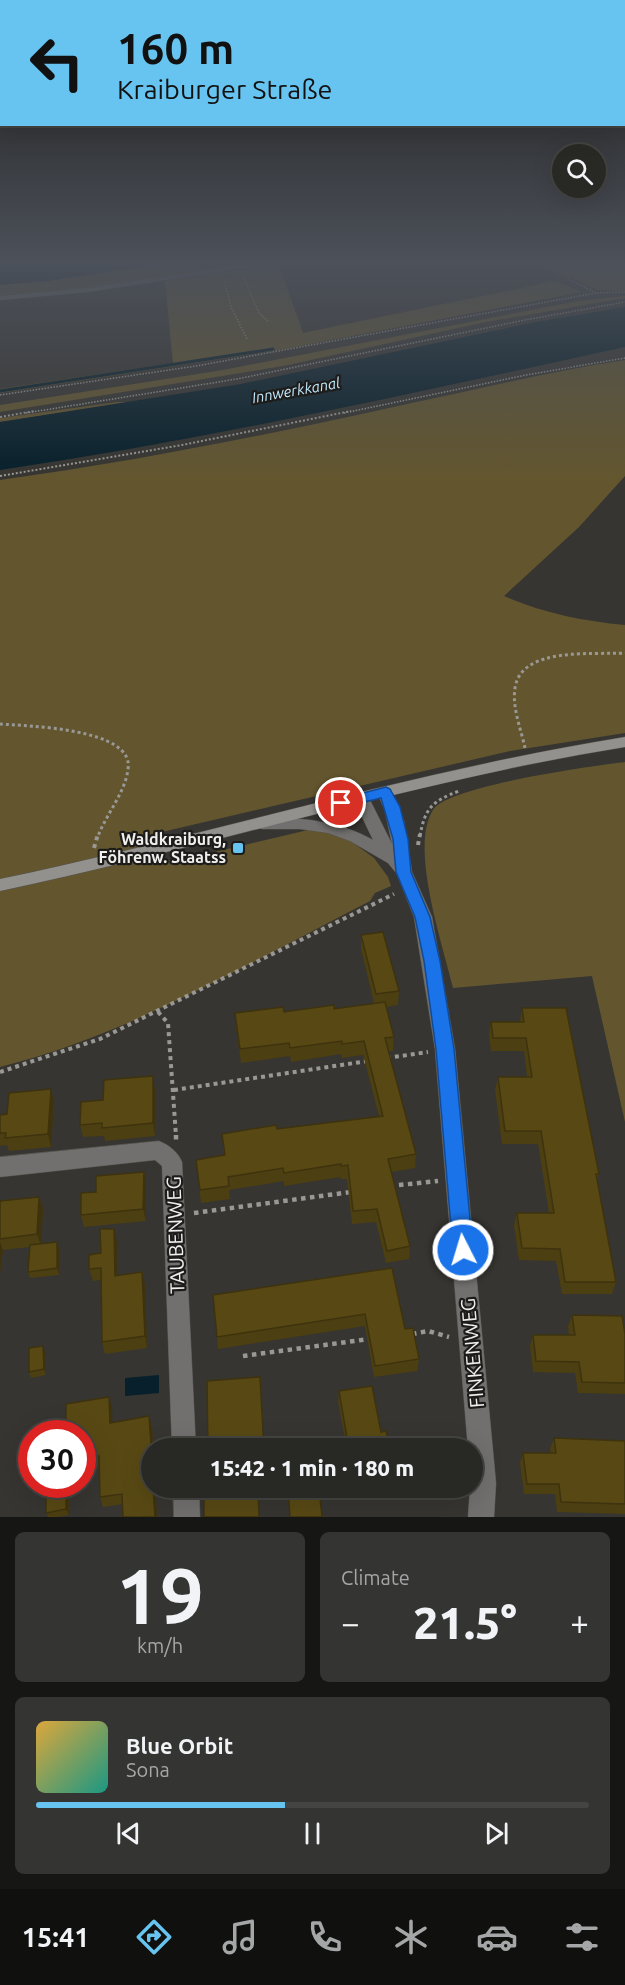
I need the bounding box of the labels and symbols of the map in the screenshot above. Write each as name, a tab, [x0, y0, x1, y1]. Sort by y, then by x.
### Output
water label: Innwerkkanal	[251, 374, 342, 406]
pin	[315, 777, 366, 828]
place label: Waldkraiburg, Föhrenw. Staatss	[99, 830, 226, 866]
marker: Waldkraiburg, Föhrenw. Staatss	[231, 841, 245, 855]
street label: TAUBENWEG	[161, 1176, 189, 1294]
position arrow	[431, 1218, 495, 1282]
street label: FINKENWEG	[456, 1297, 488, 1409]
speed limit sign: 30	[18, 1420, 96, 1498]

